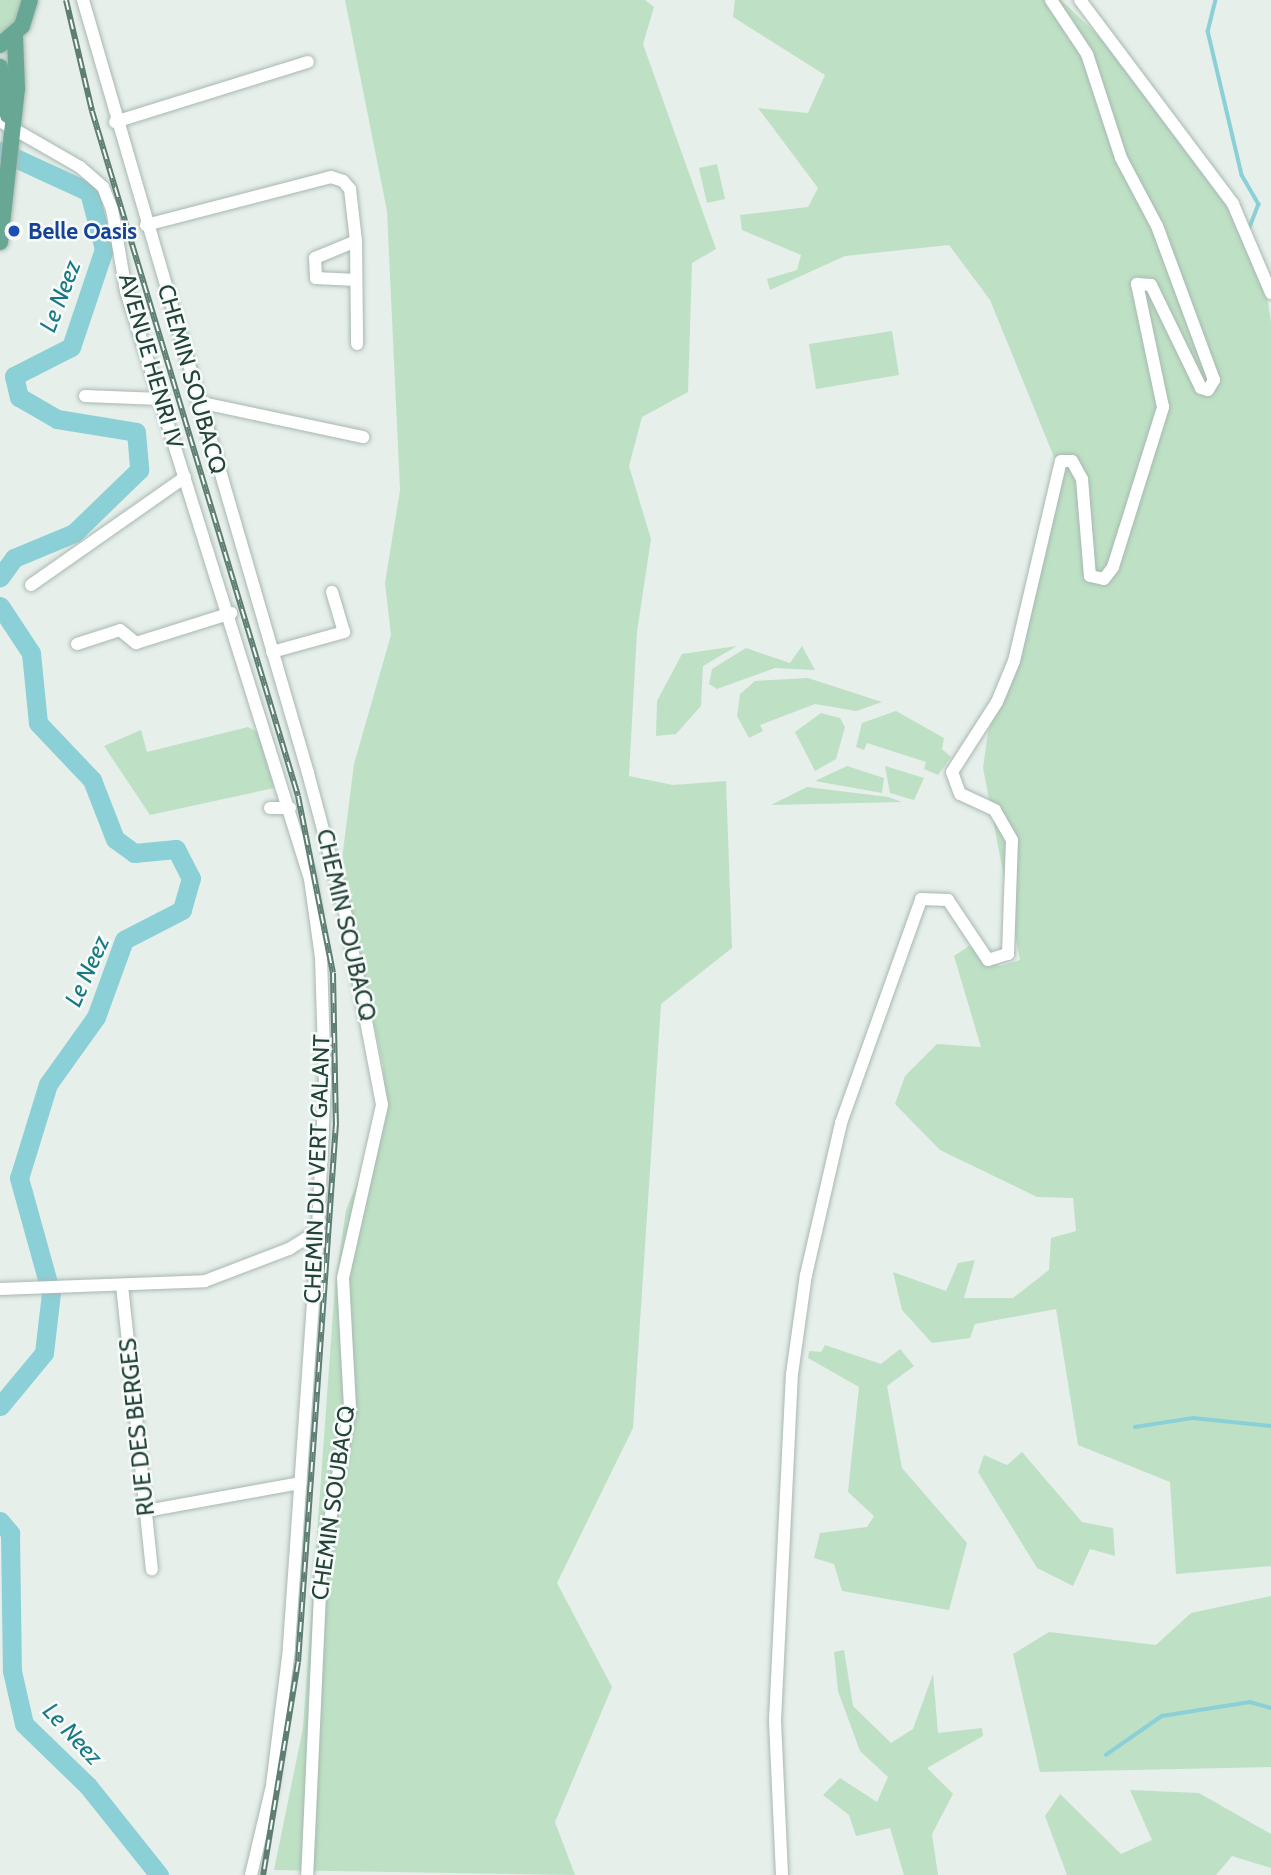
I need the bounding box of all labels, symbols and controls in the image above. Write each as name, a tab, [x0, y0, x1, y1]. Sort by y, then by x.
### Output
place label: Belle Oasis	[28, 217, 137, 245]
marker: Belle Oasis	[6, 223, 22, 239]
water label: Le Neez	[33, 256, 87, 336]
street label: AVENUE HENRI IV	[113, 270, 189, 452]
street label: CHEMIN SOUBACQ	[152, 281, 232, 477]
street label: CHEMIN SOUBACQ	[311, 826, 381, 1024]
water label: Le Neez	[59, 931, 115, 1011]
street label: CHEMIN DU VERT GALANT	[299, 1034, 335, 1304]
street label: RUE DES BERGES	[114, 1337, 160, 1517]
street label: CHEMIN SOUBACQ	[306, 1404, 360, 1602]
water label: Le Neez	[37, 1697, 109, 1771]

